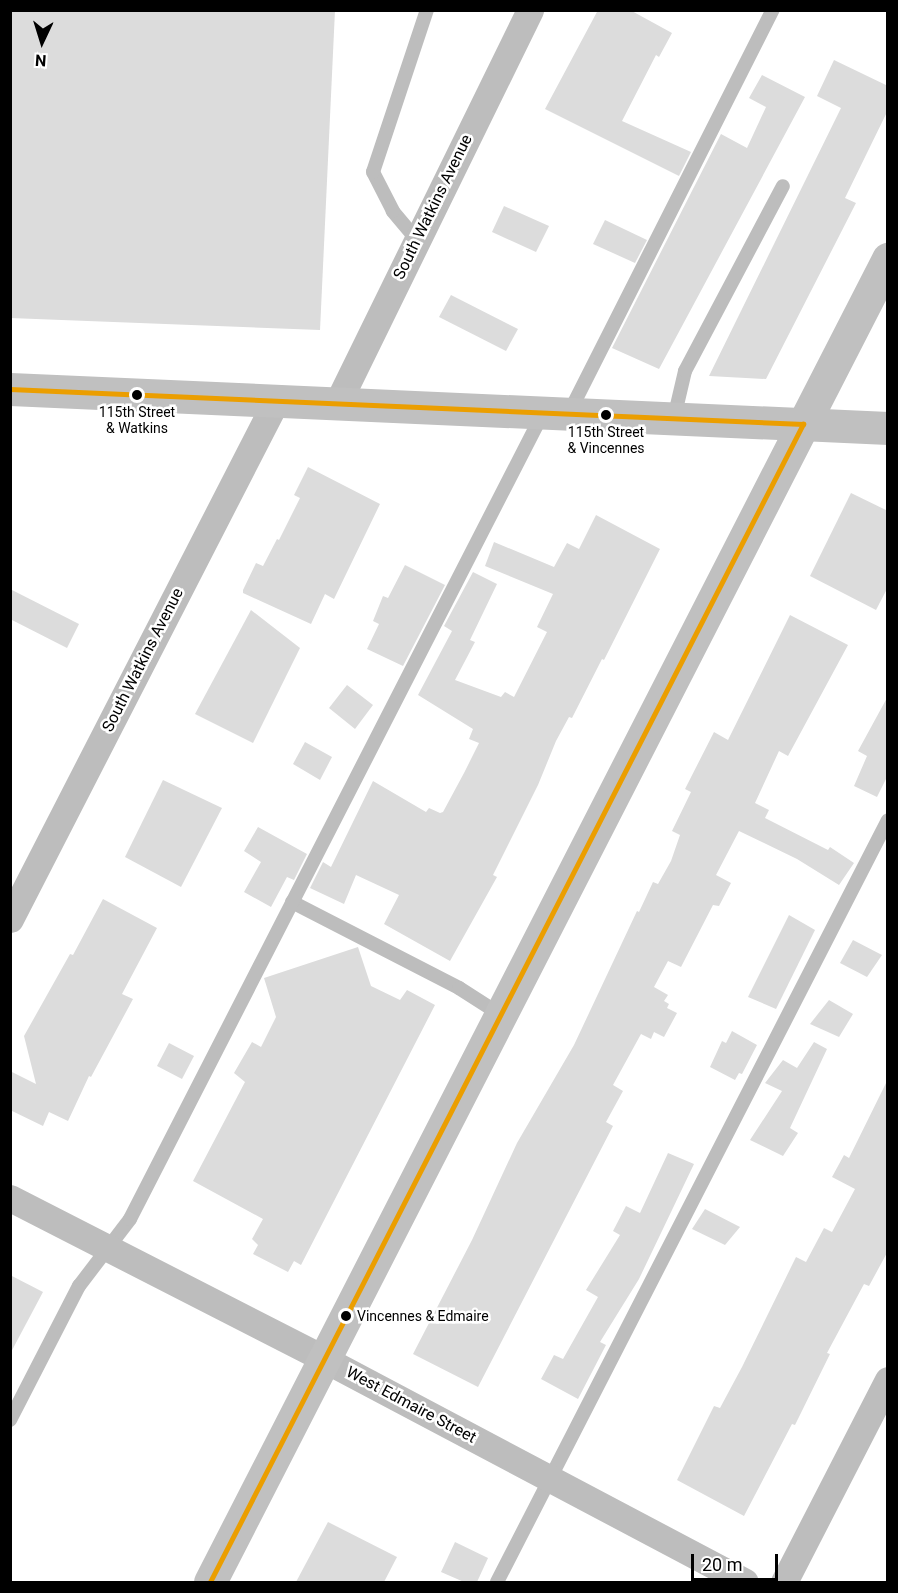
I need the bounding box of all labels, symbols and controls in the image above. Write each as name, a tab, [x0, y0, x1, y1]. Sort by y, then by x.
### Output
north arrow	[12, 12, 72, 72]
text: N	[34, 51, 47, 70]
street label: South Watkins Avenue	[390, 131, 476, 283]
marker: 115th Street & Watkins	[131, 389, 143, 401]
place label: 115th Street & Watkins	[99, 404, 175, 436]
marker: 115th Street & Vincennes	[600, 409, 612, 421]
place label: 115th Street & Vincennes	[567, 424, 645, 456]
street label: South Watkins Avenue	[98, 585, 188, 735]
place label: Vincennes & Edmaire	[357, 1308, 489, 1324]
marker: Vincennes & Edmaire	[340, 1310, 352, 1322]
street label: West Edmaire Street	[343, 1363, 479, 1447]
scale bar	[694, 1542, 781, 1580]
text: 20 m	[702, 1554, 742, 1575]

